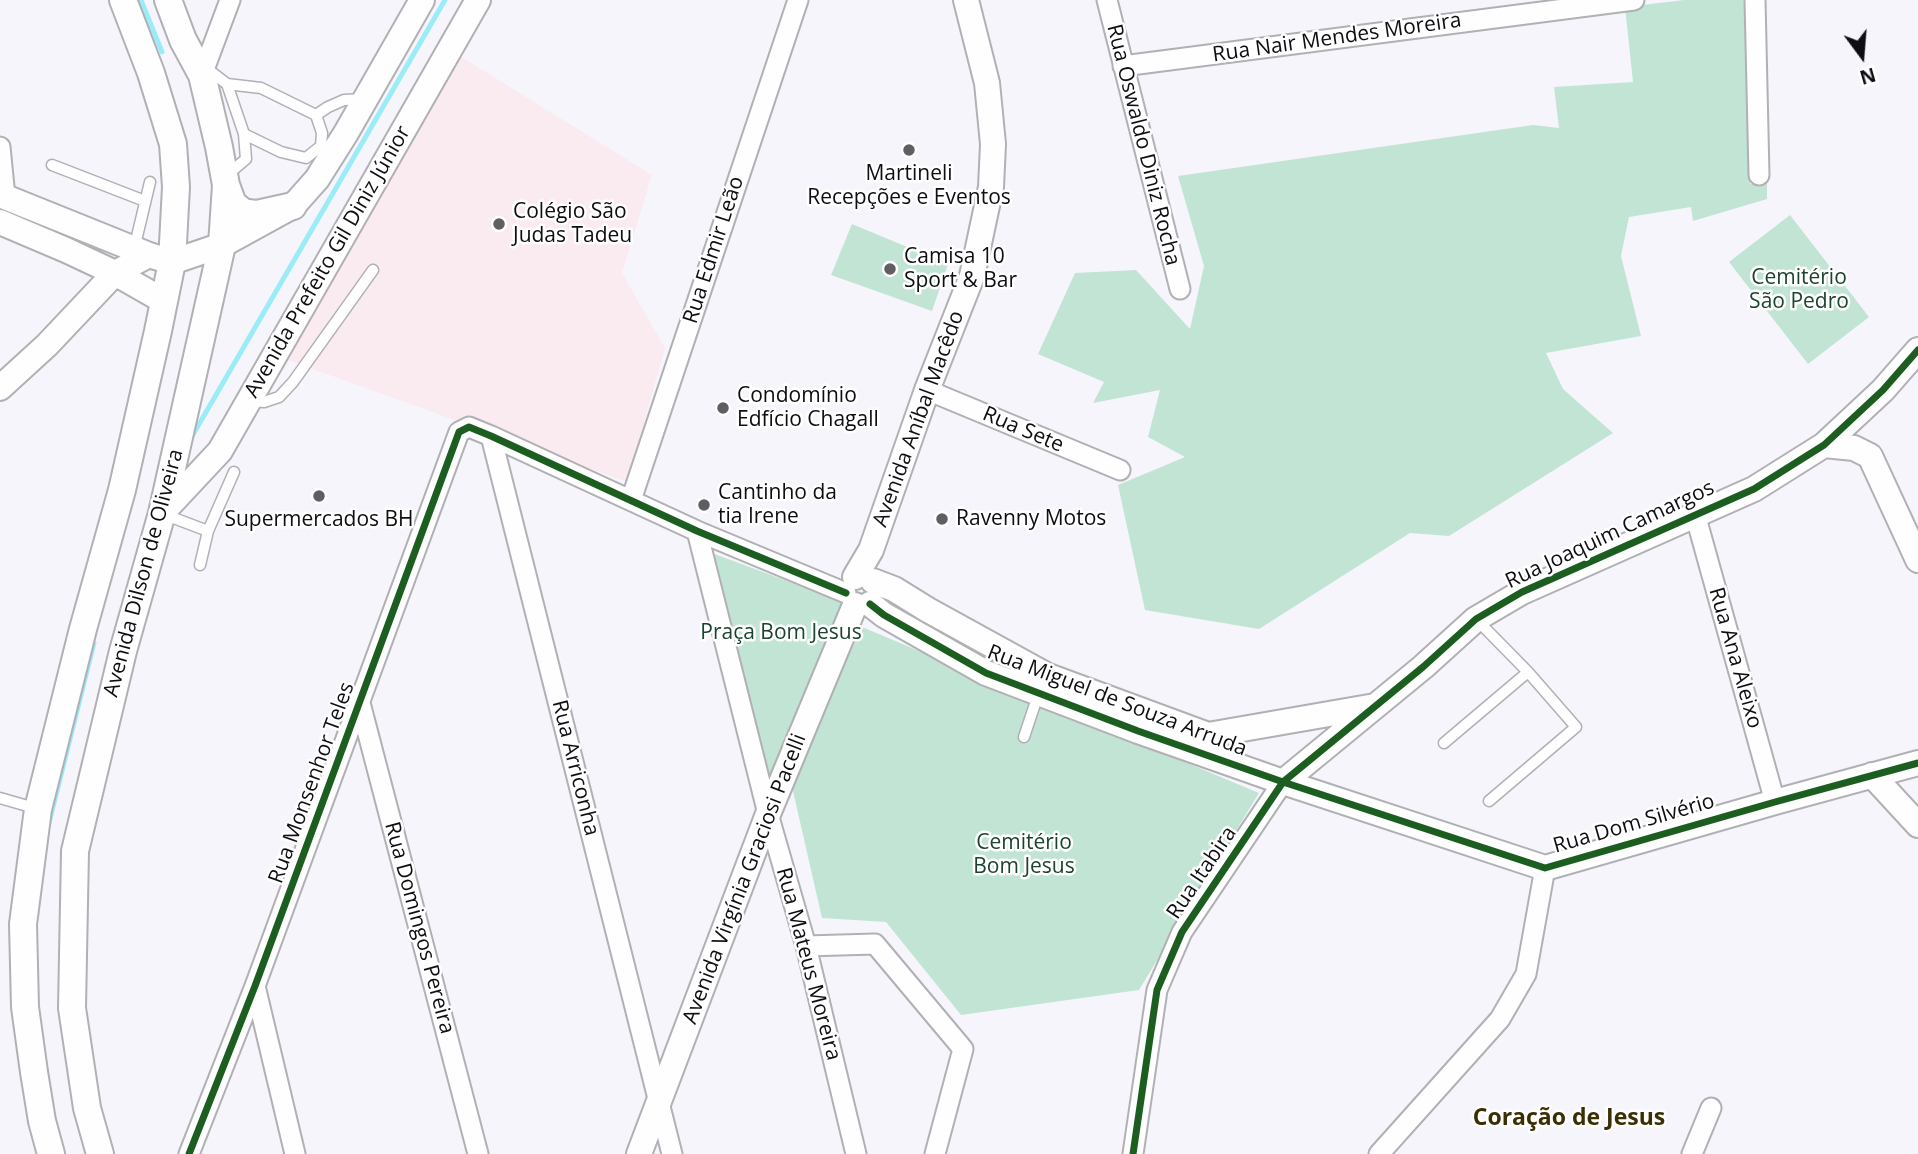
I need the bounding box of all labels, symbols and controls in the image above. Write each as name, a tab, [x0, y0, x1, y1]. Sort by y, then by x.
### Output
street label: Rua Nair Mendes Moreira	[1211, 8, 1463, 68]
north arrow	[1827, 21, 1897, 91]
street label: Rua Oswaldo Diniz Rocha	[1101, 22, 1185, 268]
text: N	[1857, 62, 1879, 91]
street label: Avenida Prefeito Gil Diniz Júnior	[240, 122, 416, 402]
marker: Martineli Recepções e Eventos	[901, 142, 917, 158]
place label: Martineli Recepções e Eventos	[807, 161, 1011, 211]
street label: Rua Edmir Leão	[678, 173, 750, 327]
place label: Colégio São Judas Tadeu	[513, 199, 632, 249]
marker: Colégio São Judas Tadeu	[491, 216, 507, 232]
place label: Camisa 10 Sport & Bar	[904, 244, 1017, 294]
marker: Camisa 10 Sport & Bar	[882, 261, 898, 277]
park label: Cemitério São Pedro	[1749, 265, 1849, 315]
street label: Avenida Aníbal Macêdo	[868, 307, 970, 531]
place label: Condomínio Edfício Chagall	[737, 383, 879, 433]
marker: Condomínio Edfício Chagall	[715, 400, 731, 416]
street label: Rua Sete	[979, 402, 1067, 458]
street label: Avenida Dilson de Oliveira	[99, 446, 189, 700]
street label: Rua Joaquim Camargos	[1502, 476, 1718, 594]
place label: Cantinho da tia Irene	[718, 480, 837, 530]
marker: Supermercados BH	[311, 488, 327, 504]
marker: Cantinho da tia Irene	[696, 497, 712, 513]
place label: Ravenny Motos	[956, 506, 1106, 532]
place label: Supermercados BH	[224, 507, 414, 533]
marker: Ravenny Motos	[934, 511, 950, 527]
street label: Rua Ana Aleixo	[1703, 585, 1767, 731]
park label: Praça Bom Jesus	[700, 620, 862, 646]
street label: Rua Miguel de Souza Arruda	[984, 640, 1250, 762]
street label: Rua Monsenhor Teles	[264, 679, 360, 887]
street label: Rua Arriconha	[546, 698, 604, 838]
street label: Avenida Virgínia Graciosi Pacelli	[678, 730, 812, 1028]
street label: Rua Dom Silvério	[1550, 789, 1718, 859]
street label: Rua Domingos Pereira	[379, 819, 459, 1037]
street label: Rua Itabira	[1162, 822, 1242, 924]
park label: Cemitério Bom Jesus	[973, 830, 1075, 880]
street label: Rua Mateus Moreira	[770, 865, 846, 1063]
district label: Coração de Jesus	[1473, 1104, 1665, 1132]

